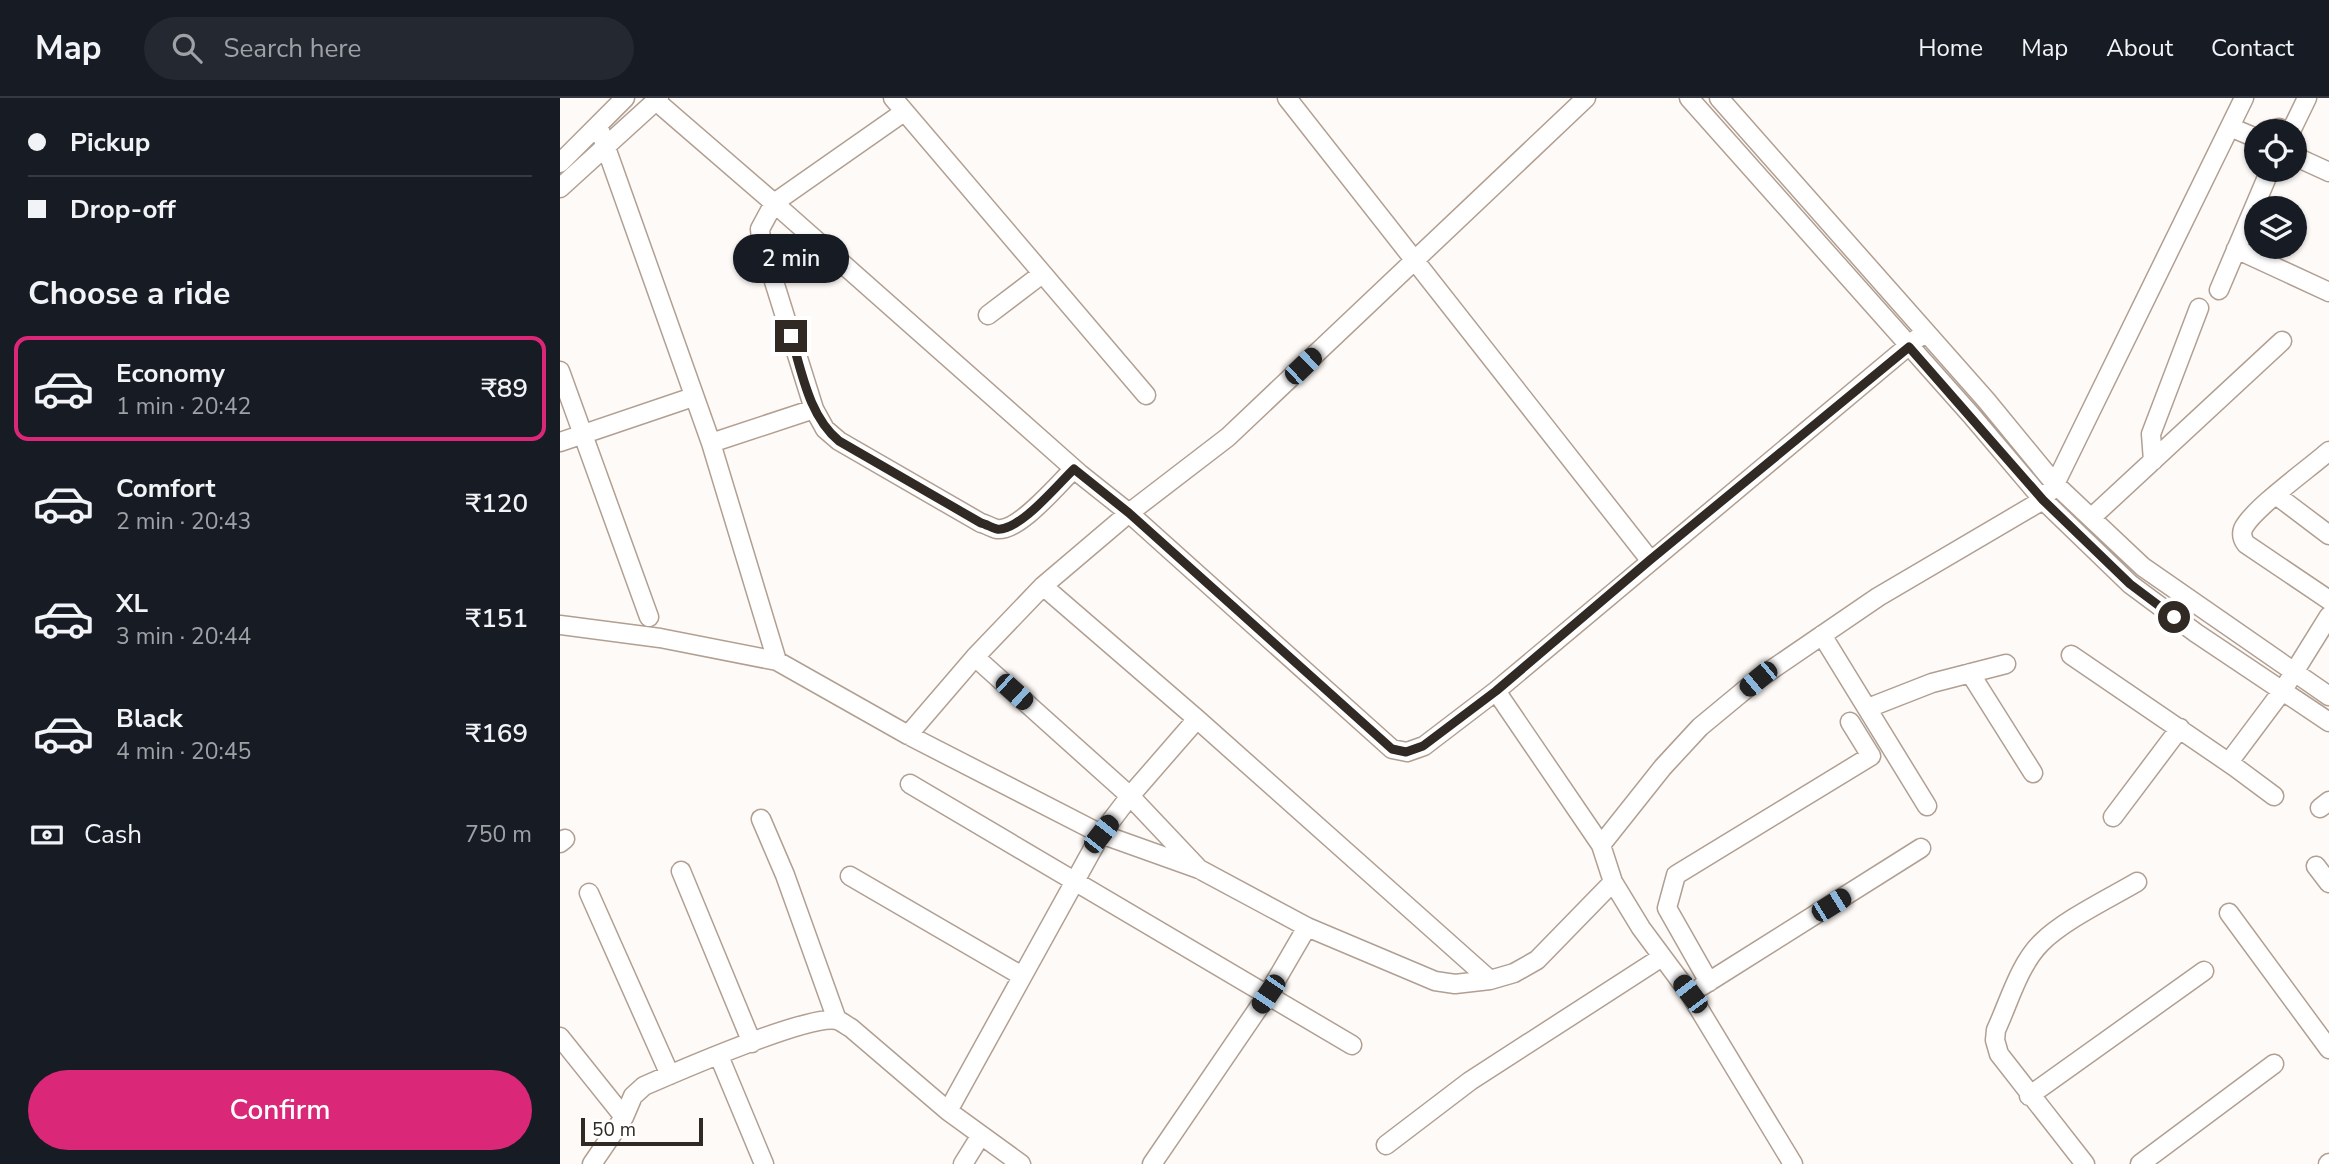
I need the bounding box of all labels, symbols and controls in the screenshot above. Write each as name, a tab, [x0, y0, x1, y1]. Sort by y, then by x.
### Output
search box	[144, 17, 634, 80]
text: Map	[35, 26, 102, 71]
icon: search	[168, 29, 206, 67]
text: Search here	[224, 31, 361, 66]
text: Home	[1918, 32, 1983, 64]
text: Map	[2021, 32, 2068, 64]
text: About	[2106, 32, 2173, 64]
text: Contact	[2211, 32, 2294, 64]
map controls	[2244, 119, 2307, 259]
button: locate	[2244, 119, 2307, 182]
text: Pickup	[70, 125, 150, 160]
text: Drop-off	[70, 192, 176, 227]
button: layers	[2244, 196, 2307, 259]
callout: 2 min	[733, 234, 849, 284]
text: 2 min	[762, 243, 820, 274]
text: Choose a ride	[28, 272, 230, 315]
route end	[775, 320, 807, 352]
car	[1281, 344, 1326, 388]
text: Economy	[116, 356, 225, 391]
icon: car	[32, 357, 95, 420]
text: ₹89	[481, 371, 528, 406]
text: 1 min · 20:42	[116, 391, 251, 422]
text: Comfort	[116, 471, 216, 506]
icon: car	[32, 472, 95, 535]
text: ₹120	[466, 486, 528, 521]
text: 2 min · 20:43	[116, 506, 251, 537]
text: XL	[116, 586, 148, 621]
icon: car	[32, 587, 95, 650]
text: ₹151	[466, 601, 528, 636]
route start	[2158, 601, 2190, 633]
text: 3 min · 20:44	[116, 621, 251, 652]
car	[1736, 657, 1781, 701]
car	[992, 670, 1037, 714]
text: Black	[116, 701, 183, 736]
icon: car	[32, 702, 95, 765]
text: ₹169	[466, 716, 528, 751]
text: 4 min · 20:45	[116, 736, 251, 767]
car	[1080, 811, 1123, 857]
icon: cash	[28, 816, 66, 854]
text: Cash	[84, 817, 142, 852]
text: 750 m	[465, 819, 532, 850]
car	[1808, 885, 1855, 925]
car	[1248, 971, 1289, 1017]
car	[1669, 971, 1712, 1017]
button: Confirm	[28, 1070, 532, 1150]
scale bar	[581, 1115, 704, 1147]
text: 50 m	[592, 1117, 636, 1143]

